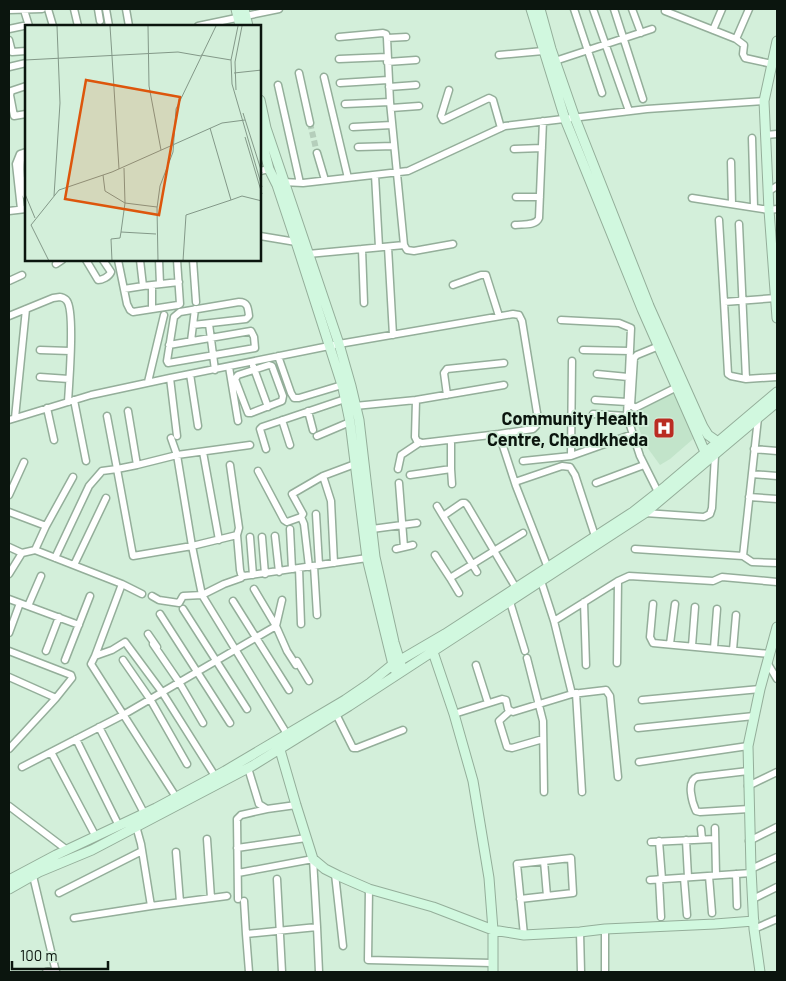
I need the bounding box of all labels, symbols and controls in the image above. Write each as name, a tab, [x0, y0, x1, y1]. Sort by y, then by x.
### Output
inset map	[25, 25, 261, 261]
place label: Community Health Centre, Chandkheda	[487, 407, 648, 450]
hospital icon: Community Health Centre, Chandkheda	[652, 416, 676, 440]
scale bar	[12, 938, 109, 970]
text: 100 m	[20, 946, 58, 964]

